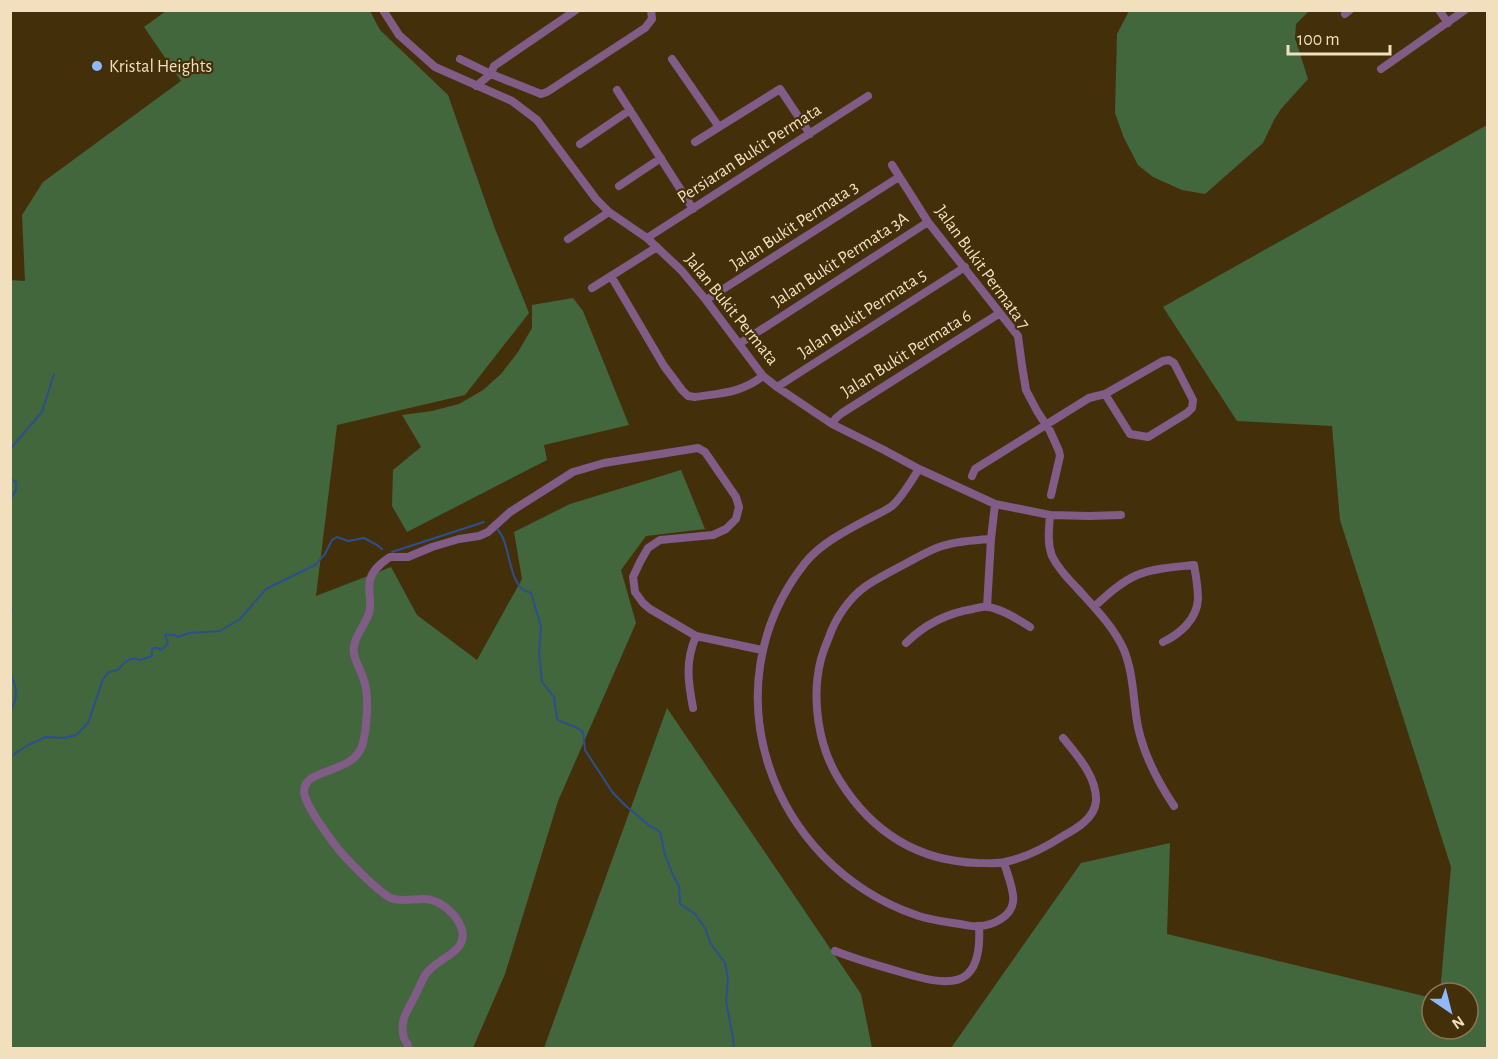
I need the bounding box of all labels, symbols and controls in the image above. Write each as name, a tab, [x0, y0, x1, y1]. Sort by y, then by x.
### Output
scale bar	[1288, 18, 1390, 56]
text: 100 m	[1297, 31, 1340, 49]
place label: Kristal Heights	[109, 58, 212, 76]
marker: Kristal Heights	[90, 59, 104, 73]
street label: Persiaran Bukit Permata	[674, 101, 825, 207]
street label: Jalan Bukit Permata 3	[727, 178, 862, 274]
street label: Jalan Bukit Permata 7	[931, 202, 1033, 333]
street label: Jalan Bukit Permata 3A	[769, 209, 913, 311]
street label: Jalan Bukit Permata	[681, 250, 782, 369]
street label: Jalan Bukit Permata 5	[795, 266, 930, 362]
street label: Jalan Bukit Permata 6	[838, 307, 975, 401]
north arrow	[1420, 981, 1480, 1041]
text: N	[1449, 1013, 1467, 1032]

